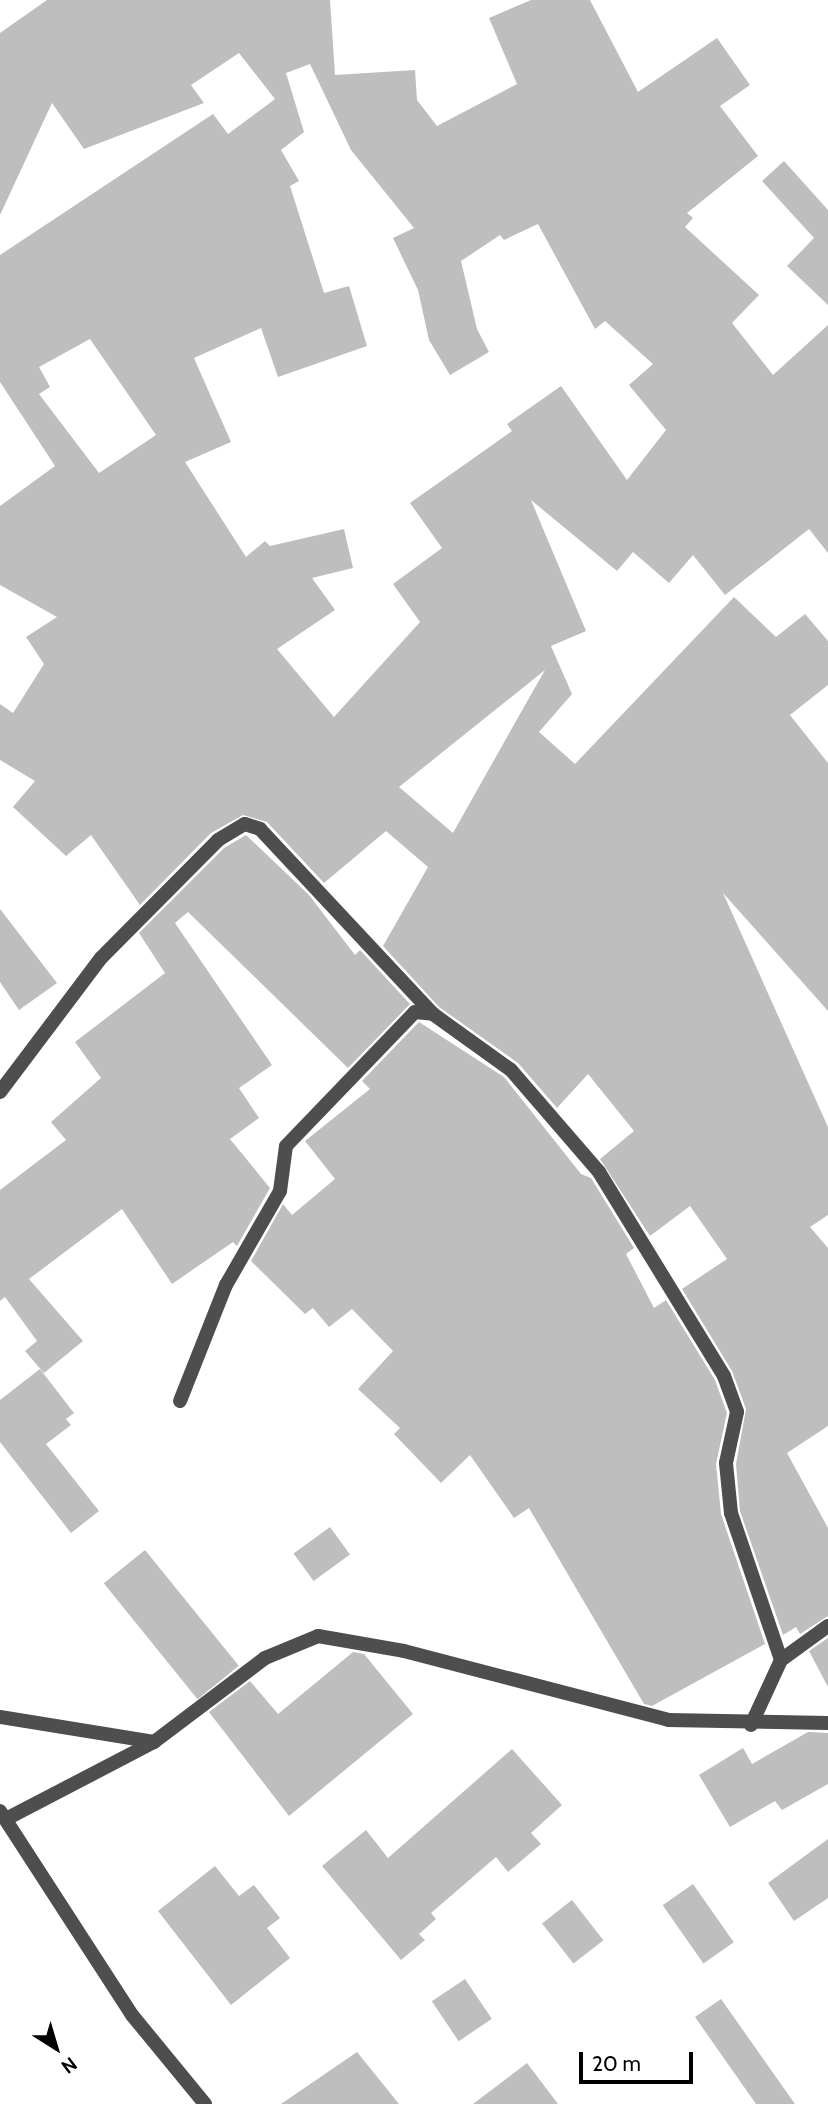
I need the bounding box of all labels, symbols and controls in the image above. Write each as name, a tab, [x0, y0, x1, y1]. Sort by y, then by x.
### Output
north arrow	[21, 2013, 91, 2083]
scale bar	[583, 2038, 697, 2082]
text: 20 m	[592, 2051, 641, 2076]
text: N	[57, 2052, 81, 2078]

